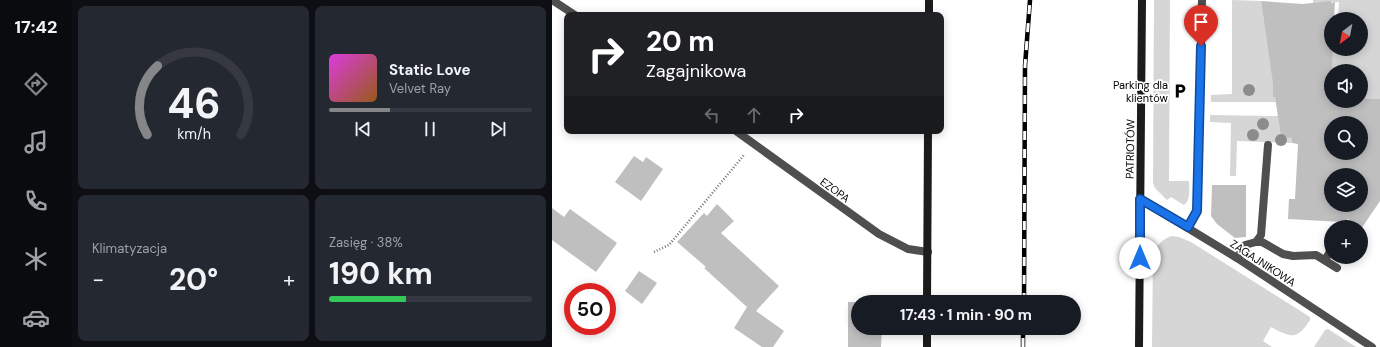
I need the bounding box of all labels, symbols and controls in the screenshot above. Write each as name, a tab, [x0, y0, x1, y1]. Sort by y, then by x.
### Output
pin	[1184, 5, 1218, 46]
icon: arrive	[1190, 11, 1212, 33]
north arrow	[1324, 12, 1368, 56]
map controls	[1324, 12, 1368, 264]
text: 17:42	[15, 15, 57, 39]
text: 20 m	[646, 23, 715, 60]
icon: right	[580, 28, 632, 80]
text: Zagajnikowa	[646, 59, 746, 83]
text: Static Love	[389, 60, 470, 80]
button: sound	[1324, 64, 1368, 108]
icon: directions	[22, 70, 50, 98]
text: 46	[167, 77, 220, 131]
place label: Parking dla klientów	[1113, 78, 1169, 105]
text: Velvet Ray	[389, 80, 451, 97]
parking icon: Parking dla klientów	[1171, 82, 1189, 100]
icon: left	[701, 104, 723, 126]
icon: ahead	[743, 104, 765, 126]
icon: right	[785, 104, 807, 126]
button: search	[1324, 116, 1368, 160]
icon: previous	[352, 118, 374, 140]
icon: pause	[419, 118, 441, 140]
icon: next	[487, 118, 509, 140]
street label: PATRIOTÓW	[1122, 119, 1138, 179]
text: km/h	[177, 125, 210, 143]
icon: music	[22, 128, 50, 156]
button: layers	[1324, 168, 1368, 212]
street label: EZOPA	[817, 175, 853, 205]
icon: phone	[22, 187, 50, 215]
button: +	[1324, 220, 1368, 264]
text: Zasięg · 38%	[329, 234, 403, 251]
position arrow	[1119, 237, 1161, 279]
street label: ZAGAJNIKOWA	[1228, 237, 1298, 289]
text: Klimatyzacja	[92, 240, 167, 257]
icon: climate	[22, 245, 50, 273]
text: 190 km	[329, 254, 433, 293]
text: 20°	[169, 260, 218, 299]
text: −	[92, 265, 104, 294]
text: +	[283, 265, 295, 294]
speed limit sign: 50	[564, 283, 616, 335]
icon: car	[22, 304, 50, 332]
text: 17:43 · 1 min · 90 m	[900, 305, 1032, 325]

